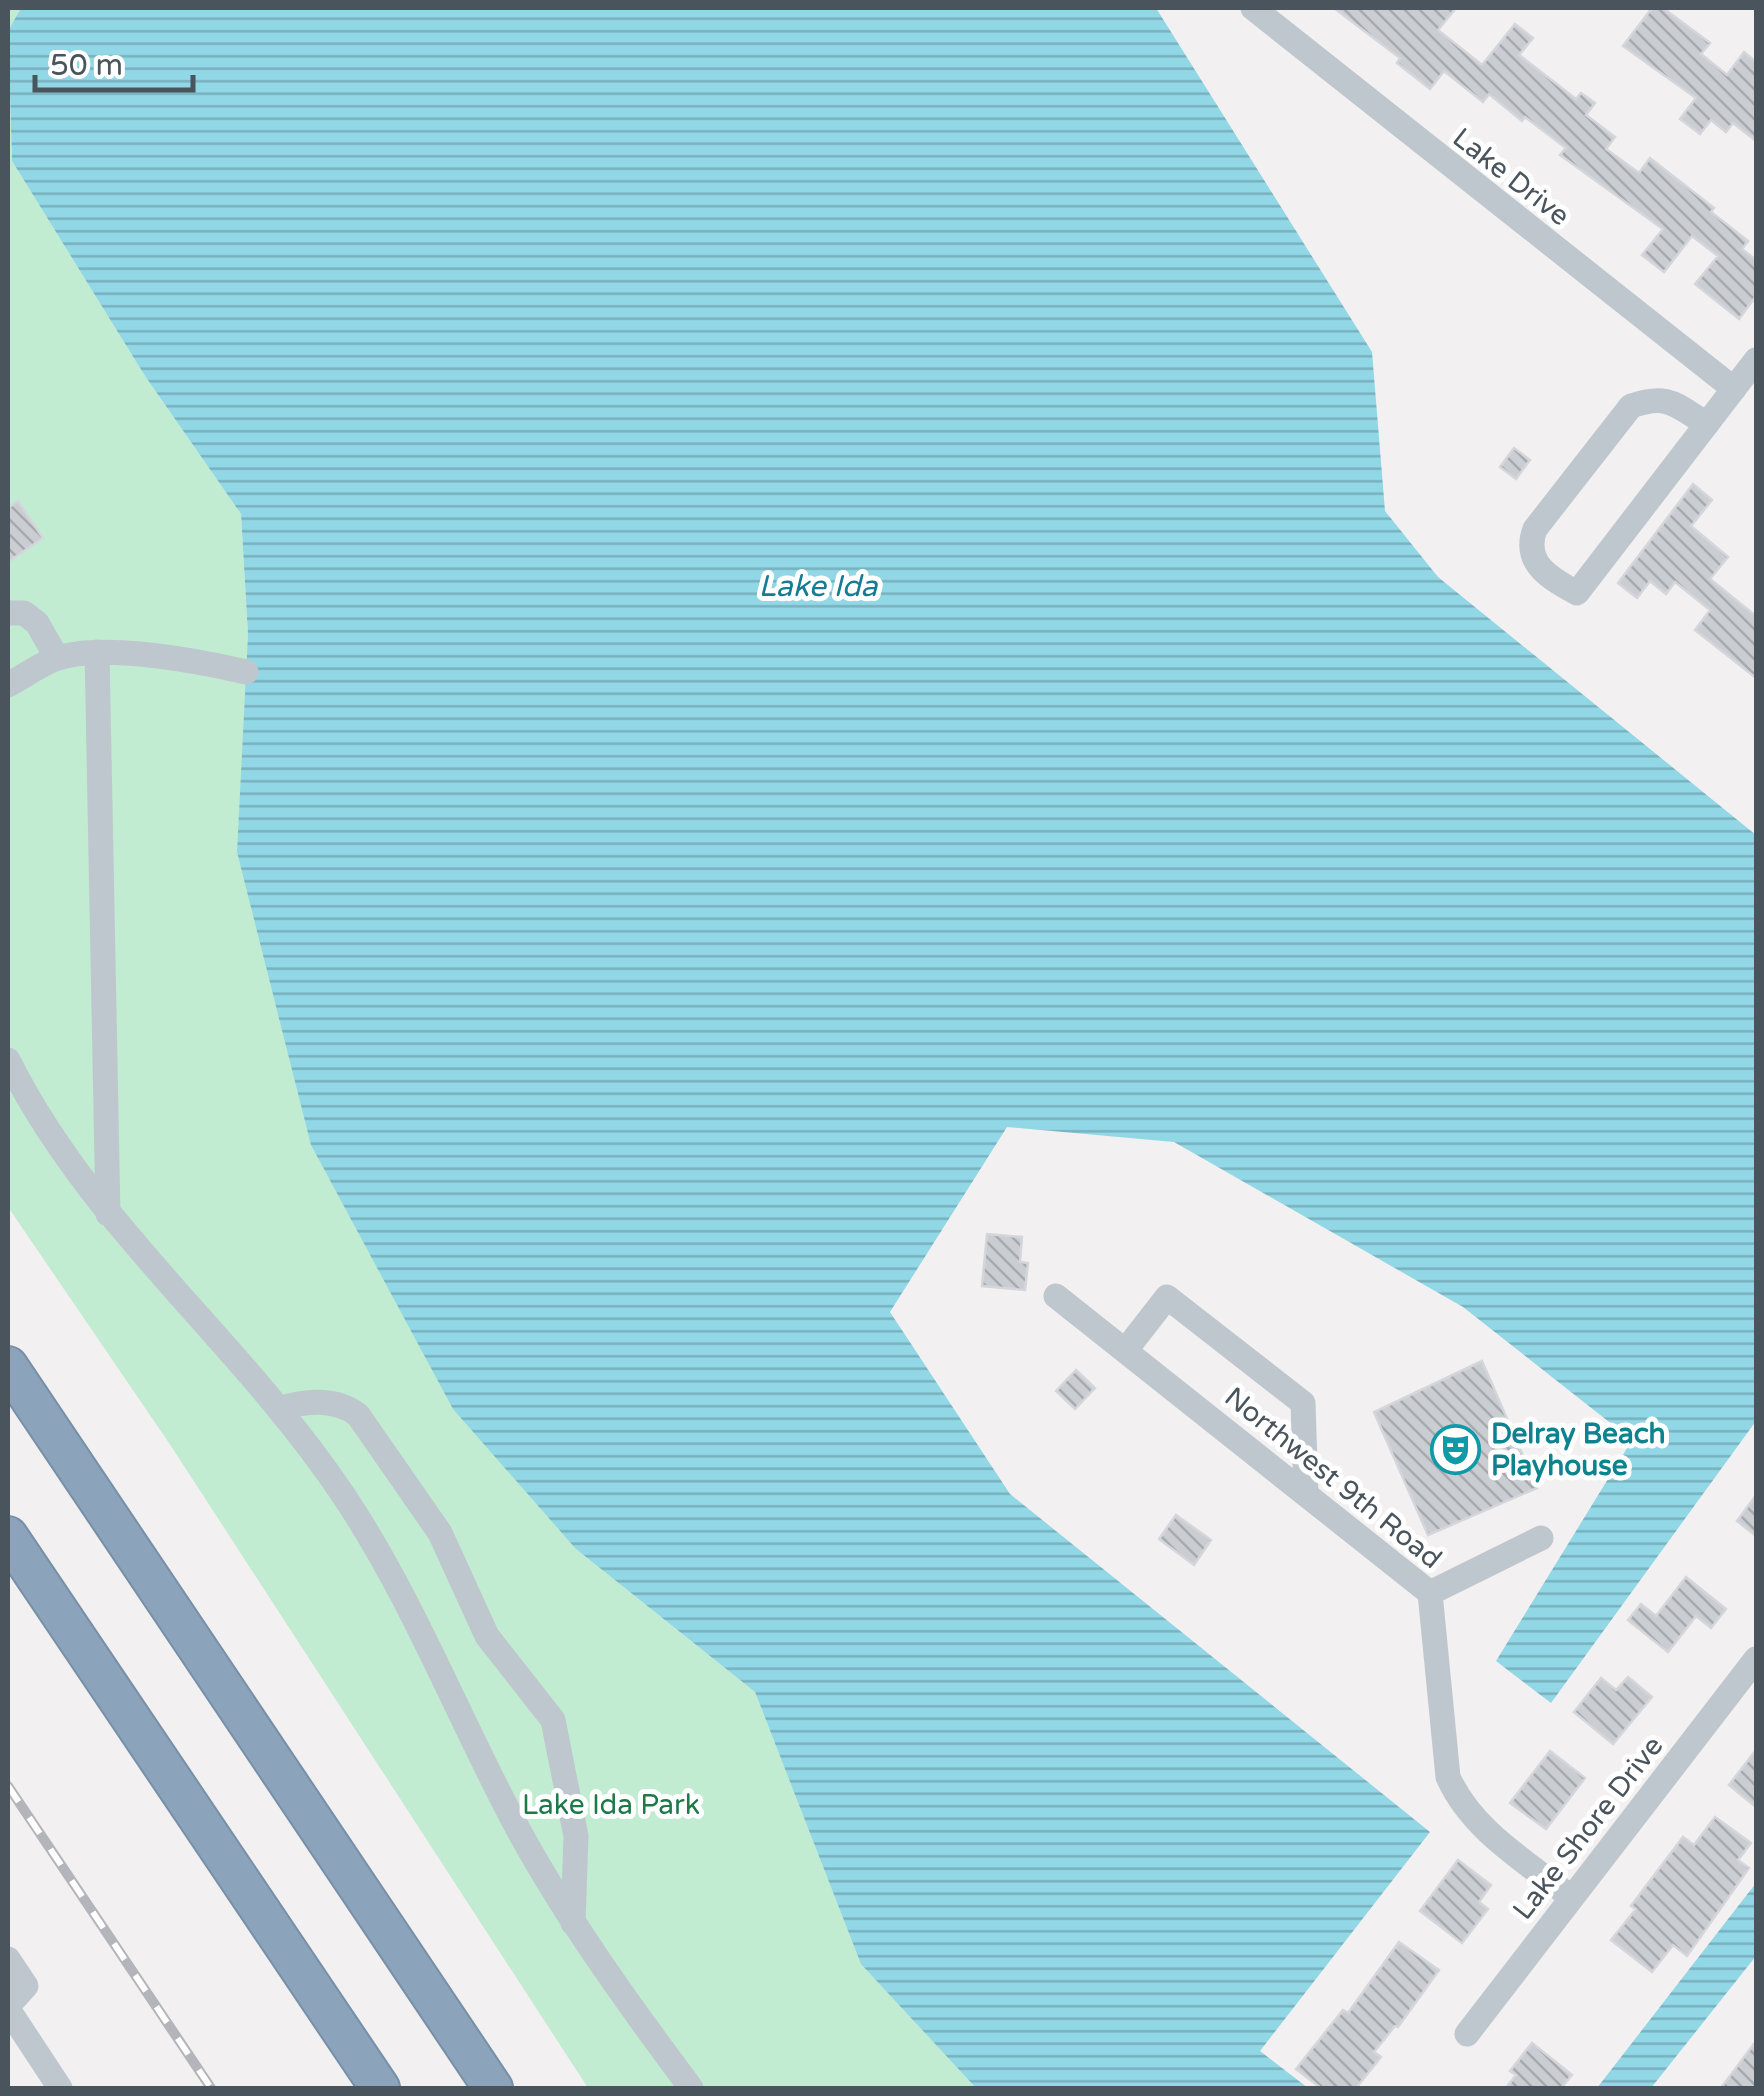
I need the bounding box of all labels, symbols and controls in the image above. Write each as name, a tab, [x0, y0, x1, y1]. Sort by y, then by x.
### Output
scale bar	[35, 30, 192, 92]
text: 50 m	[50, 47, 123, 84]
street label: Lake Drive	[1446, 121, 1576, 233]
water label: Lake Ida	[759, 568, 879, 605]
street label: Northwest 9th Road	[1218, 1380, 1448, 1576]
place label: Delray Beach Playhouse	[1491, 1417, 1666, 1483]
theatre icon: Delray Beach Playhouse	[1430, 1424, 1482, 1476]
street label: Lake Shore Drive	[1506, 1729, 1670, 1927]
park label: Lake Ida Park	[522, 1788, 700, 1822]

